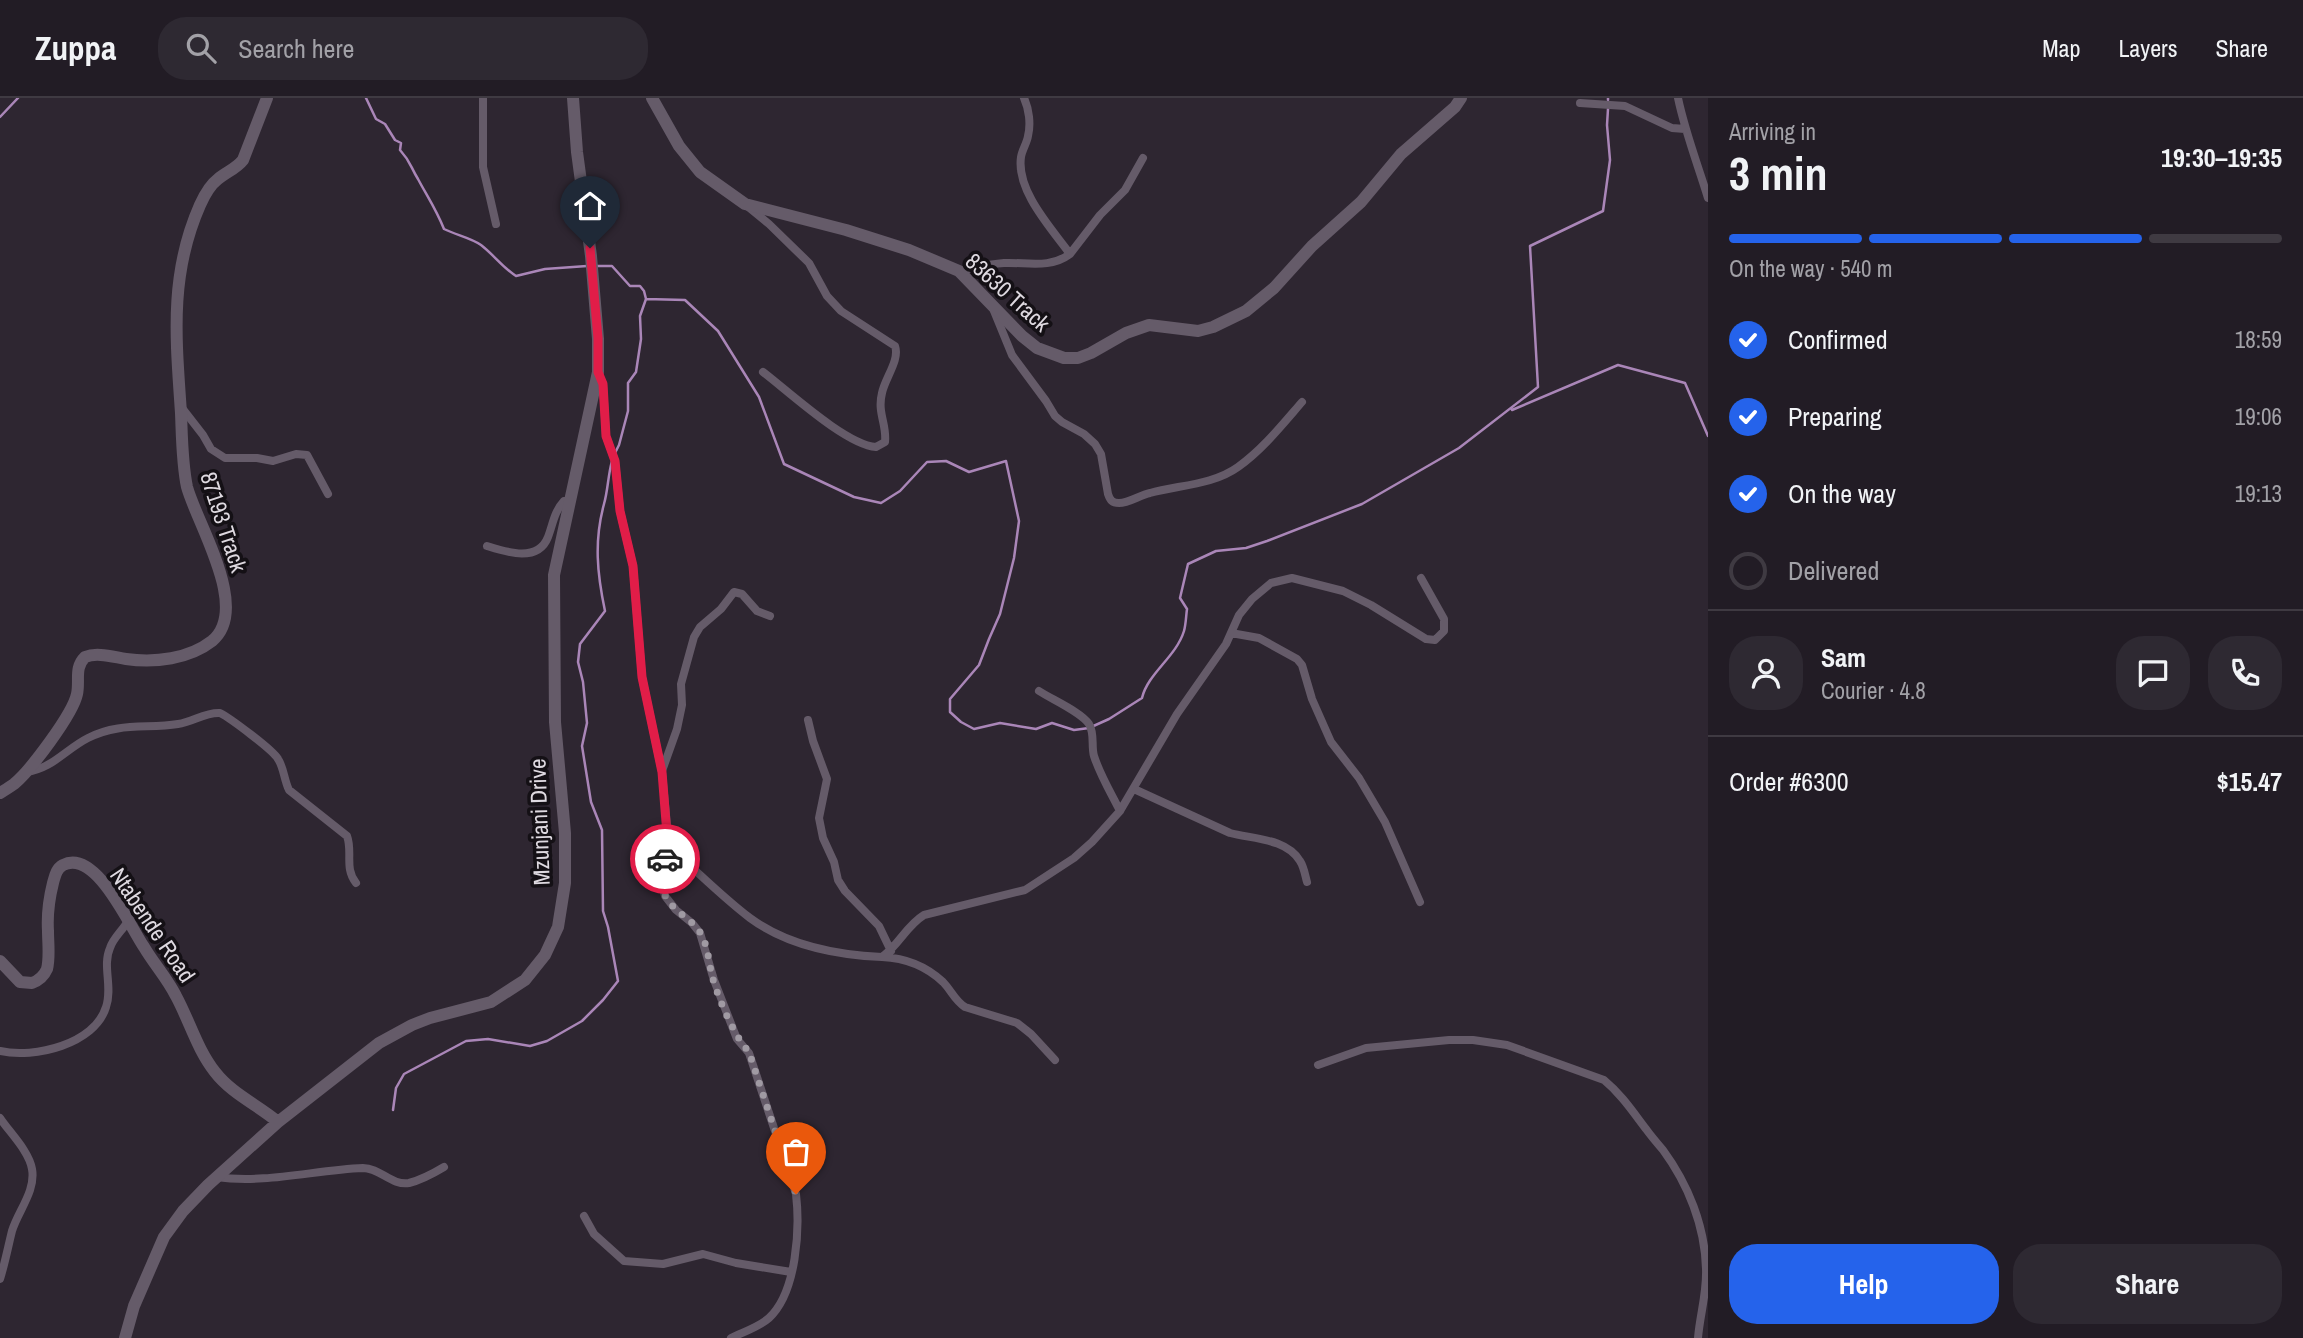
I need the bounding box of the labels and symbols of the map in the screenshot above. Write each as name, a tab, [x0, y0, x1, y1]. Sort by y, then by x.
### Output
pin	[560, 176, 620, 248]
street label: 83630 Track	[959, 246, 1057, 339]
street label: 87193 Track	[193, 468, 255, 577]
street label: Mzunjani Drive	[521, 758, 557, 886]
courier	[630, 824, 700, 894]
street label: Ntabende Road	[103, 862, 203, 988]
pin	[766, 1122, 826, 1194]

